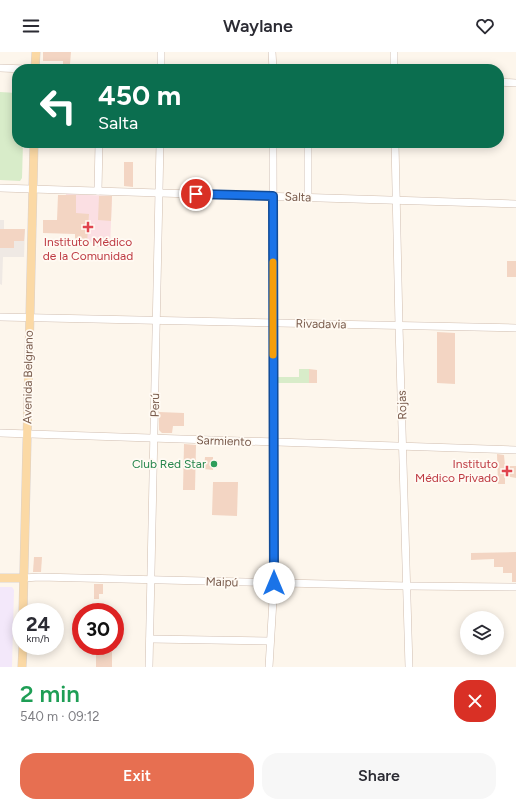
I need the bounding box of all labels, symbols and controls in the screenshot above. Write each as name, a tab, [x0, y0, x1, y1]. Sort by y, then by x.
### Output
icon: menu	[20, 15, 42, 37]
text: Waylane	[223, 15, 293, 37]
icon: heart	[474, 15, 496, 37]
text: 450 m	[98, 78, 181, 112]
icon: left	[32, 80, 84, 132]
text: Salta	[98, 112, 138, 134]
pin	[179, 177, 213, 211]
icon: arrive	[185, 183, 207, 205]
street label: Salta	[284, 190, 312, 204]
marker: Instituto Médico de la Comunidad	[82, 221, 94, 233]
place label: Instituto Médico de la Comunidad	[43, 235, 133, 263]
street label: Rivadavia	[296, 317, 346, 331]
street label: Avenida Belgrano	[20, 330, 36, 424]
street label: Rojas	[394, 390, 410, 420]
street label: Perú	[148, 393, 162, 417]
street label: Sarmiento	[196, 433, 252, 449]
place label: Club Red Star	[132, 457, 206, 471]
place label: Instituto Médico Privado	[415, 457, 498, 485]
marker: Club Red Star	[209, 459, 219, 469]
marker: Instituto Médico Privado	[501, 465, 513, 477]
position arrow	[253, 562, 295, 604]
street label: Maipú	[205, 574, 239, 590]
speed limit sign: 30	[72, 603, 124, 655]
map controls	[460, 611, 504, 655]
button: layers	[460, 611, 504, 655]
text: 24	[26, 612, 50, 636]
text: km/h	[27, 632, 49, 645]
text: 2 min	[20, 679, 80, 708]
button: close	[454, 680, 496, 722]
text: 540 m · 09:12	[20, 709, 100, 724]
button: Exit	[20, 753, 254, 799]
button: Share	[262, 753, 496, 799]

